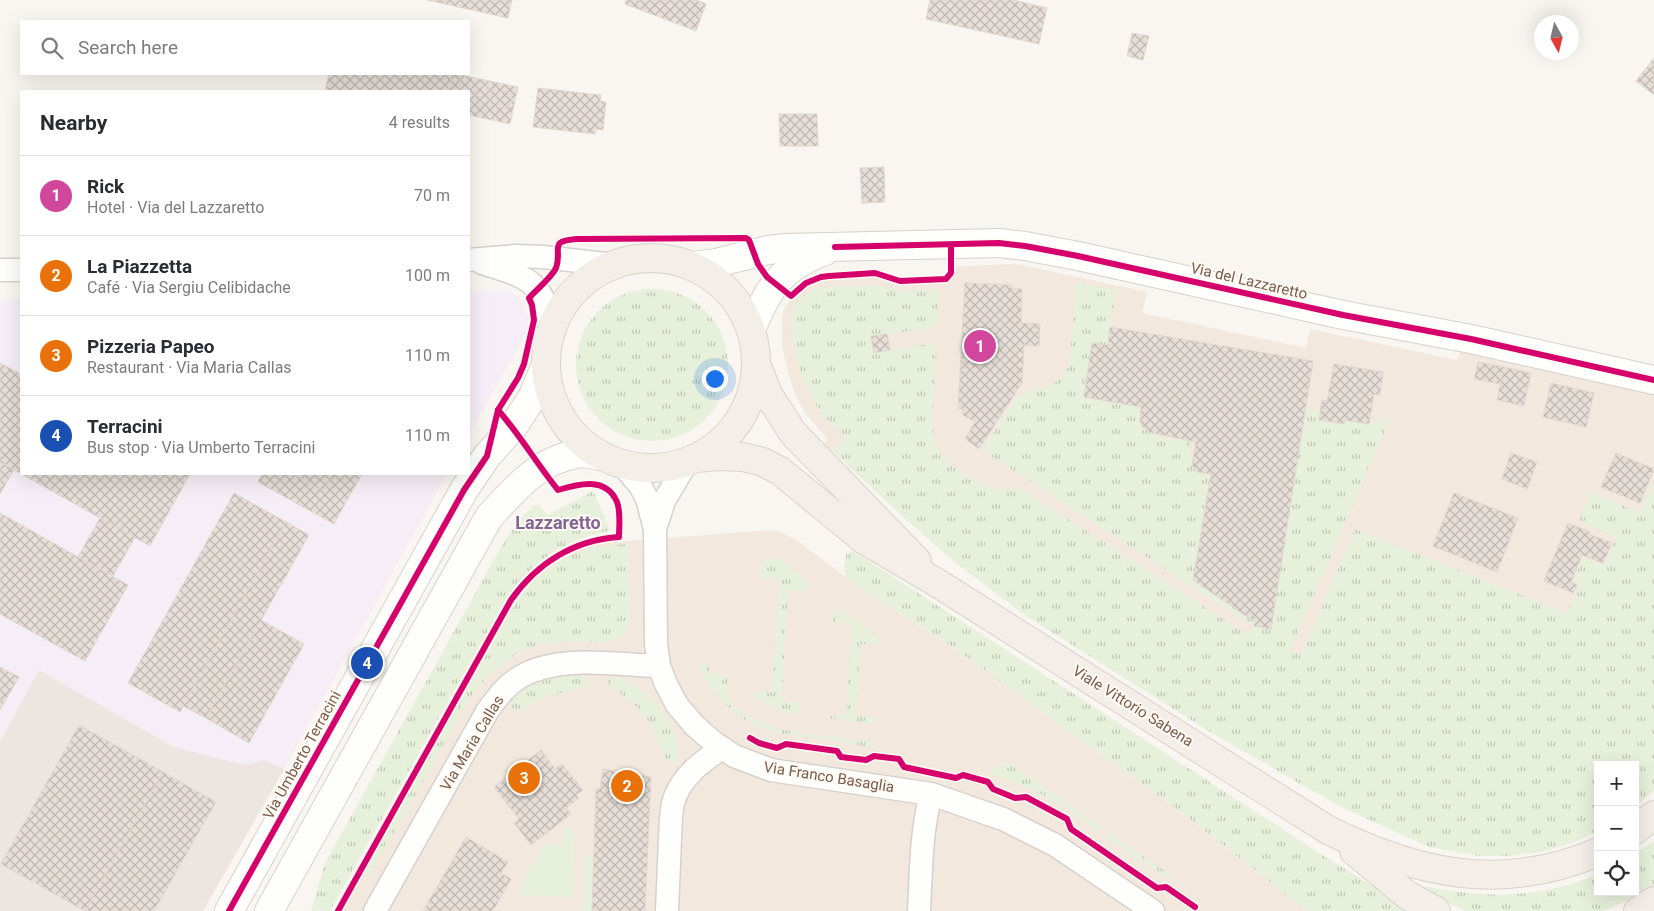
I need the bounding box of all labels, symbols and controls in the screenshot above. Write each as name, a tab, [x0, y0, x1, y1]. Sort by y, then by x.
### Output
north arrow	[1534, 15, 1579, 60]
search box	[20, 20, 470, 75]
icon: search	[38, 34, 66, 62]
text: Search here	[78, 36, 178, 59]
text: Nearby	[40, 111, 107, 135]
text: 4 results	[389, 113, 450, 132]
text: Rick	[87, 175, 124, 198]
text: 1	[51, 186, 61, 205]
text: 70 m	[414, 186, 450, 205]
text: Hotel · Via del Lazzaretto	[87, 198, 264, 217]
text: La Piazzetta	[87, 255, 192, 278]
street label: Via del Lazzaretto	[1189, 259, 1309, 303]
text: 2	[51, 266, 61, 285]
text: 100 m	[405, 266, 450, 285]
text: Café · Via Sergiu Celibidache	[87, 278, 291, 297]
pin: 1	[964, 327, 996, 365]
text: Pizzeria Papeo	[87, 335, 215, 358]
text: 3	[51, 346, 61, 365]
text: 110 m	[405, 346, 450, 365]
text: Restaurant · Via Maria Callas	[87, 358, 292, 377]
your location	[702, 366, 728, 392]
text: Terracini	[87, 415, 163, 438]
text: 4	[51, 426, 61, 445]
text: 110 m	[405, 426, 450, 445]
text: Bus stop · Via Umberto Terracini	[87, 438, 315, 457]
district label: Lazzaretto	[515, 512, 601, 533]
pin: 4	[351, 644, 383, 682]
street label: Viale Vittorio Sabena	[1069, 662, 1197, 750]
street label: Via Umberto Terracini	[259, 688, 345, 822]
street label: Via Maria Callas	[436, 692, 508, 794]
street label: Via Franco Basaglia	[762, 758, 896, 796]
pin: 3	[508, 759, 540, 797]
map controls	[1594, 761, 1639, 896]
button: +	[1594, 761, 1639, 806]
pin: 2	[611, 767, 643, 805]
button: −	[1594, 806, 1639, 851]
button: locate	[1594, 851, 1639, 896]

